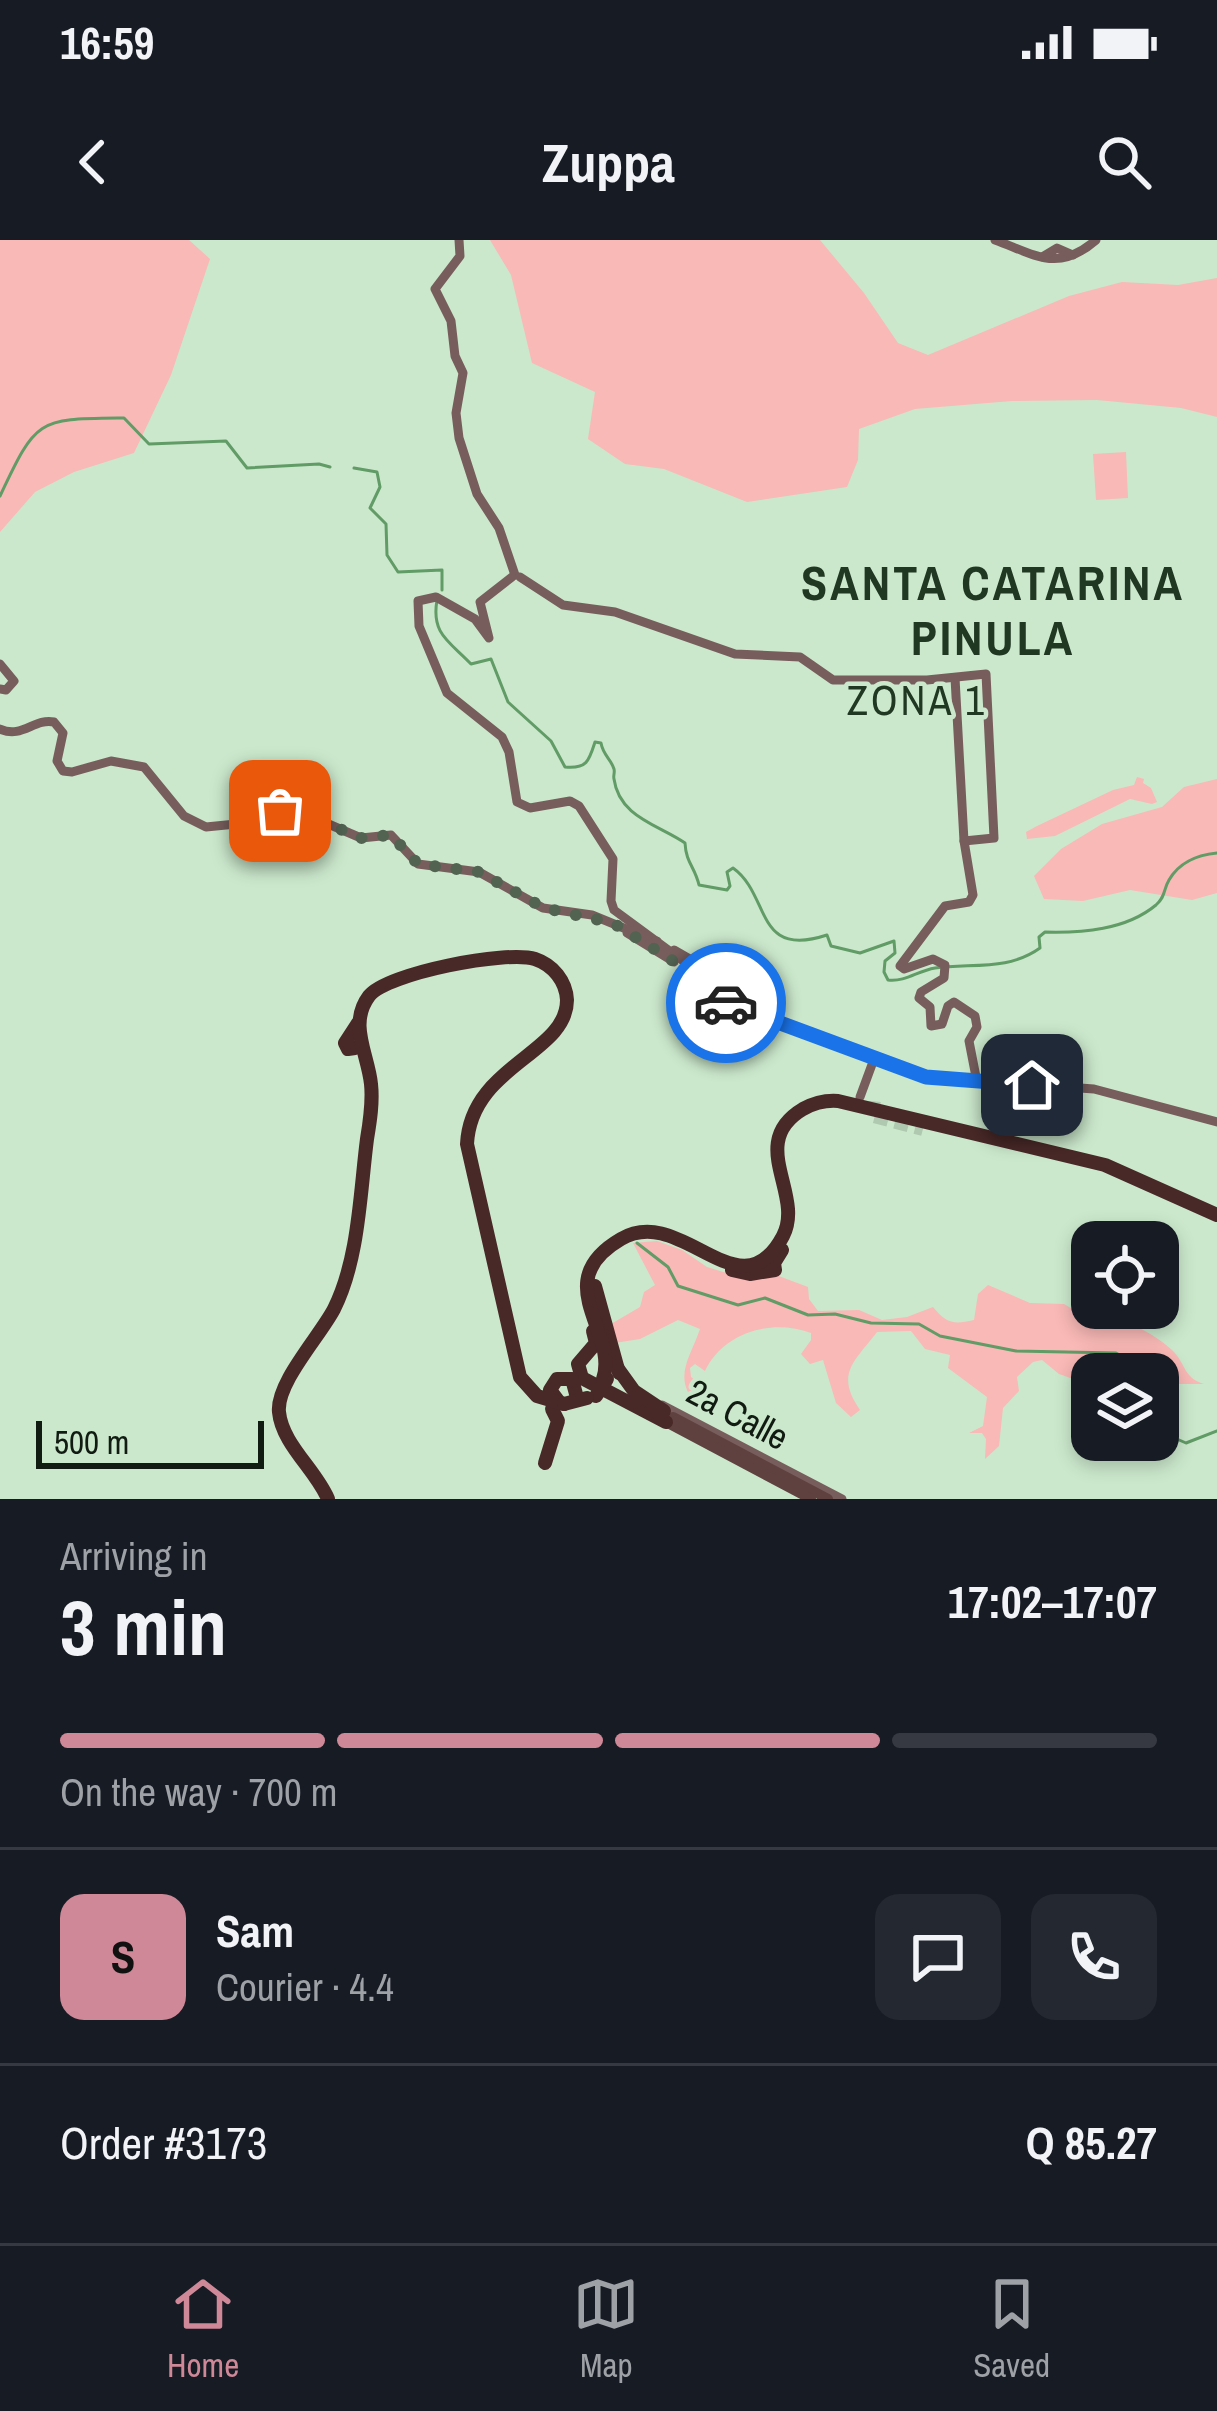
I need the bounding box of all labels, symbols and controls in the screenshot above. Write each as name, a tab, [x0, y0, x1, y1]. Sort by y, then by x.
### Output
text: 16:59	[60, 12, 154, 73]
text: Zuppa	[542, 126, 675, 199]
icon: back	[60, 129, 126, 195]
icon: search	[1091, 129, 1157, 195]
district label: SANTA CATARINA PINULA	[801, 550, 1185, 670]
district label: ZONA 1	[847, 672, 987, 728]
pin	[229, 760, 331, 862]
icon: bag	[247, 778, 313, 844]
courier	[666, 943, 786, 1063]
icon: car	[693, 970, 759, 1036]
pin	[981, 1034, 1083, 1136]
icon: home	[999, 1052, 1065, 1118]
map controls	[1071, 1221, 1179, 1461]
button: locate	[1071, 1221, 1179, 1329]
button: layers	[1071, 1353, 1179, 1461]
street label: 2a Calle	[679, 1367, 797, 1461]
scale bar	[36, 1415, 264, 1468]
text: 500 m	[54, 1420, 129, 1464]
text: Arriving in	[60, 1530, 208, 1582]
text: 17:02–17:07	[948, 1571, 1157, 1632]
text: 3 min	[60, 1574, 227, 1679]
text: On the way · 700 m	[60, 1766, 337, 1818]
button: chat	[875, 1894, 1001, 2020]
button: phone	[1031, 1894, 1157, 2020]
text: Sam	[216, 1900, 294, 1961]
text: S	[111, 1926, 135, 1987]
text: Courier · 4.4	[216, 1961, 394, 2013]
text: Order #3173	[60, 2112, 267, 2173]
text: Q 85.27	[1026, 2112, 1157, 2173]
tab: Home	[167, 2271, 239, 2387]
tab: Map	[573, 2271, 639, 2387]
tab: Saved	[973, 2271, 1050, 2387]

